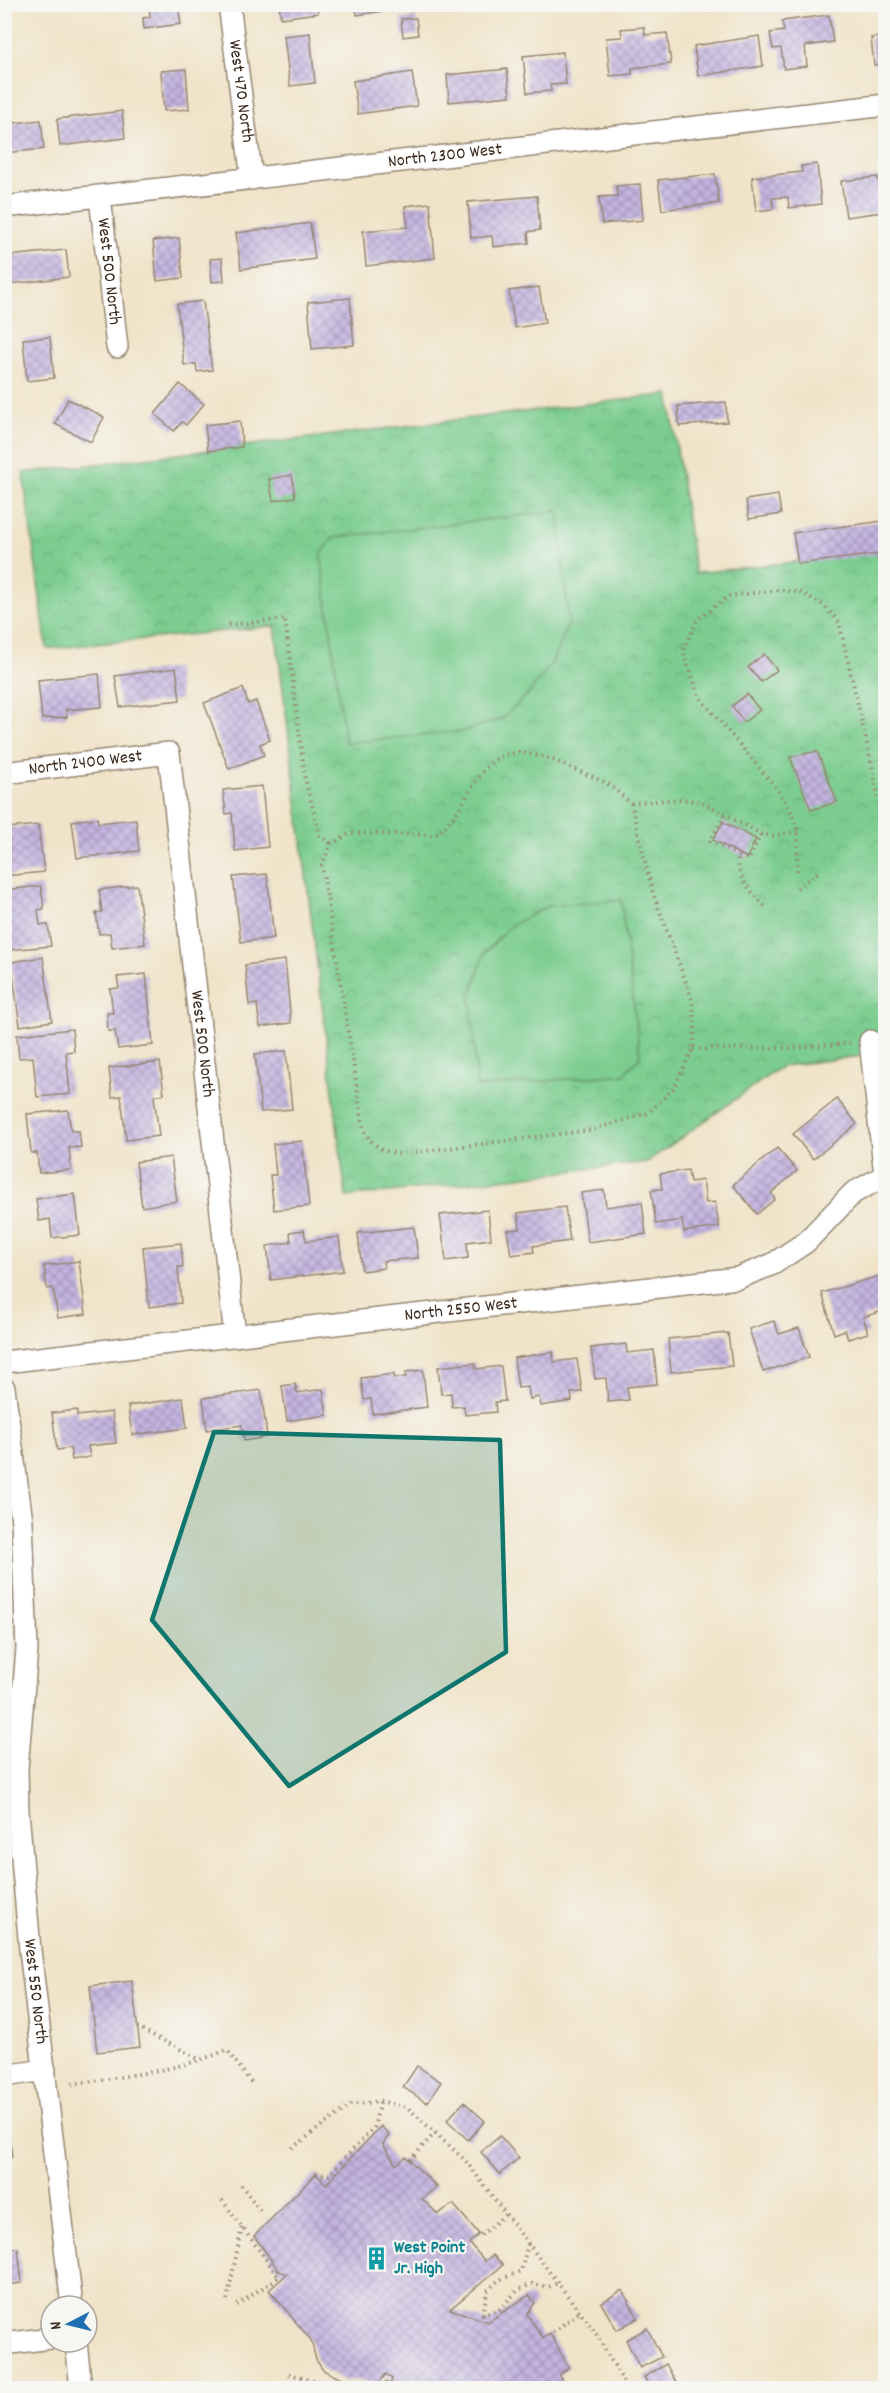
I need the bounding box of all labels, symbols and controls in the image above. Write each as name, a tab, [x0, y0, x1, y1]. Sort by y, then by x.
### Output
street label: West 470 North	[221, 38, 260, 144]
street label: North 2300 West	[387, 137, 504, 175]
street label: West 500 North	[90, 217, 127, 326]
street label: North 2400 West	[27, 744, 144, 782]
street label: West 500 North	[183, 989, 220, 1099]
street label: North 2550 West	[403, 1291, 519, 1329]
street label: West 550 North	[17, 1938, 54, 2045]
place label: West Point Jr. High	[394, 2236, 465, 2282]
building icon: West Point Jr. High	[363, 2245, 389, 2271]
north arrow	[39, 2294, 99, 2354]
text: N	[45, 2320, 68, 2331]

